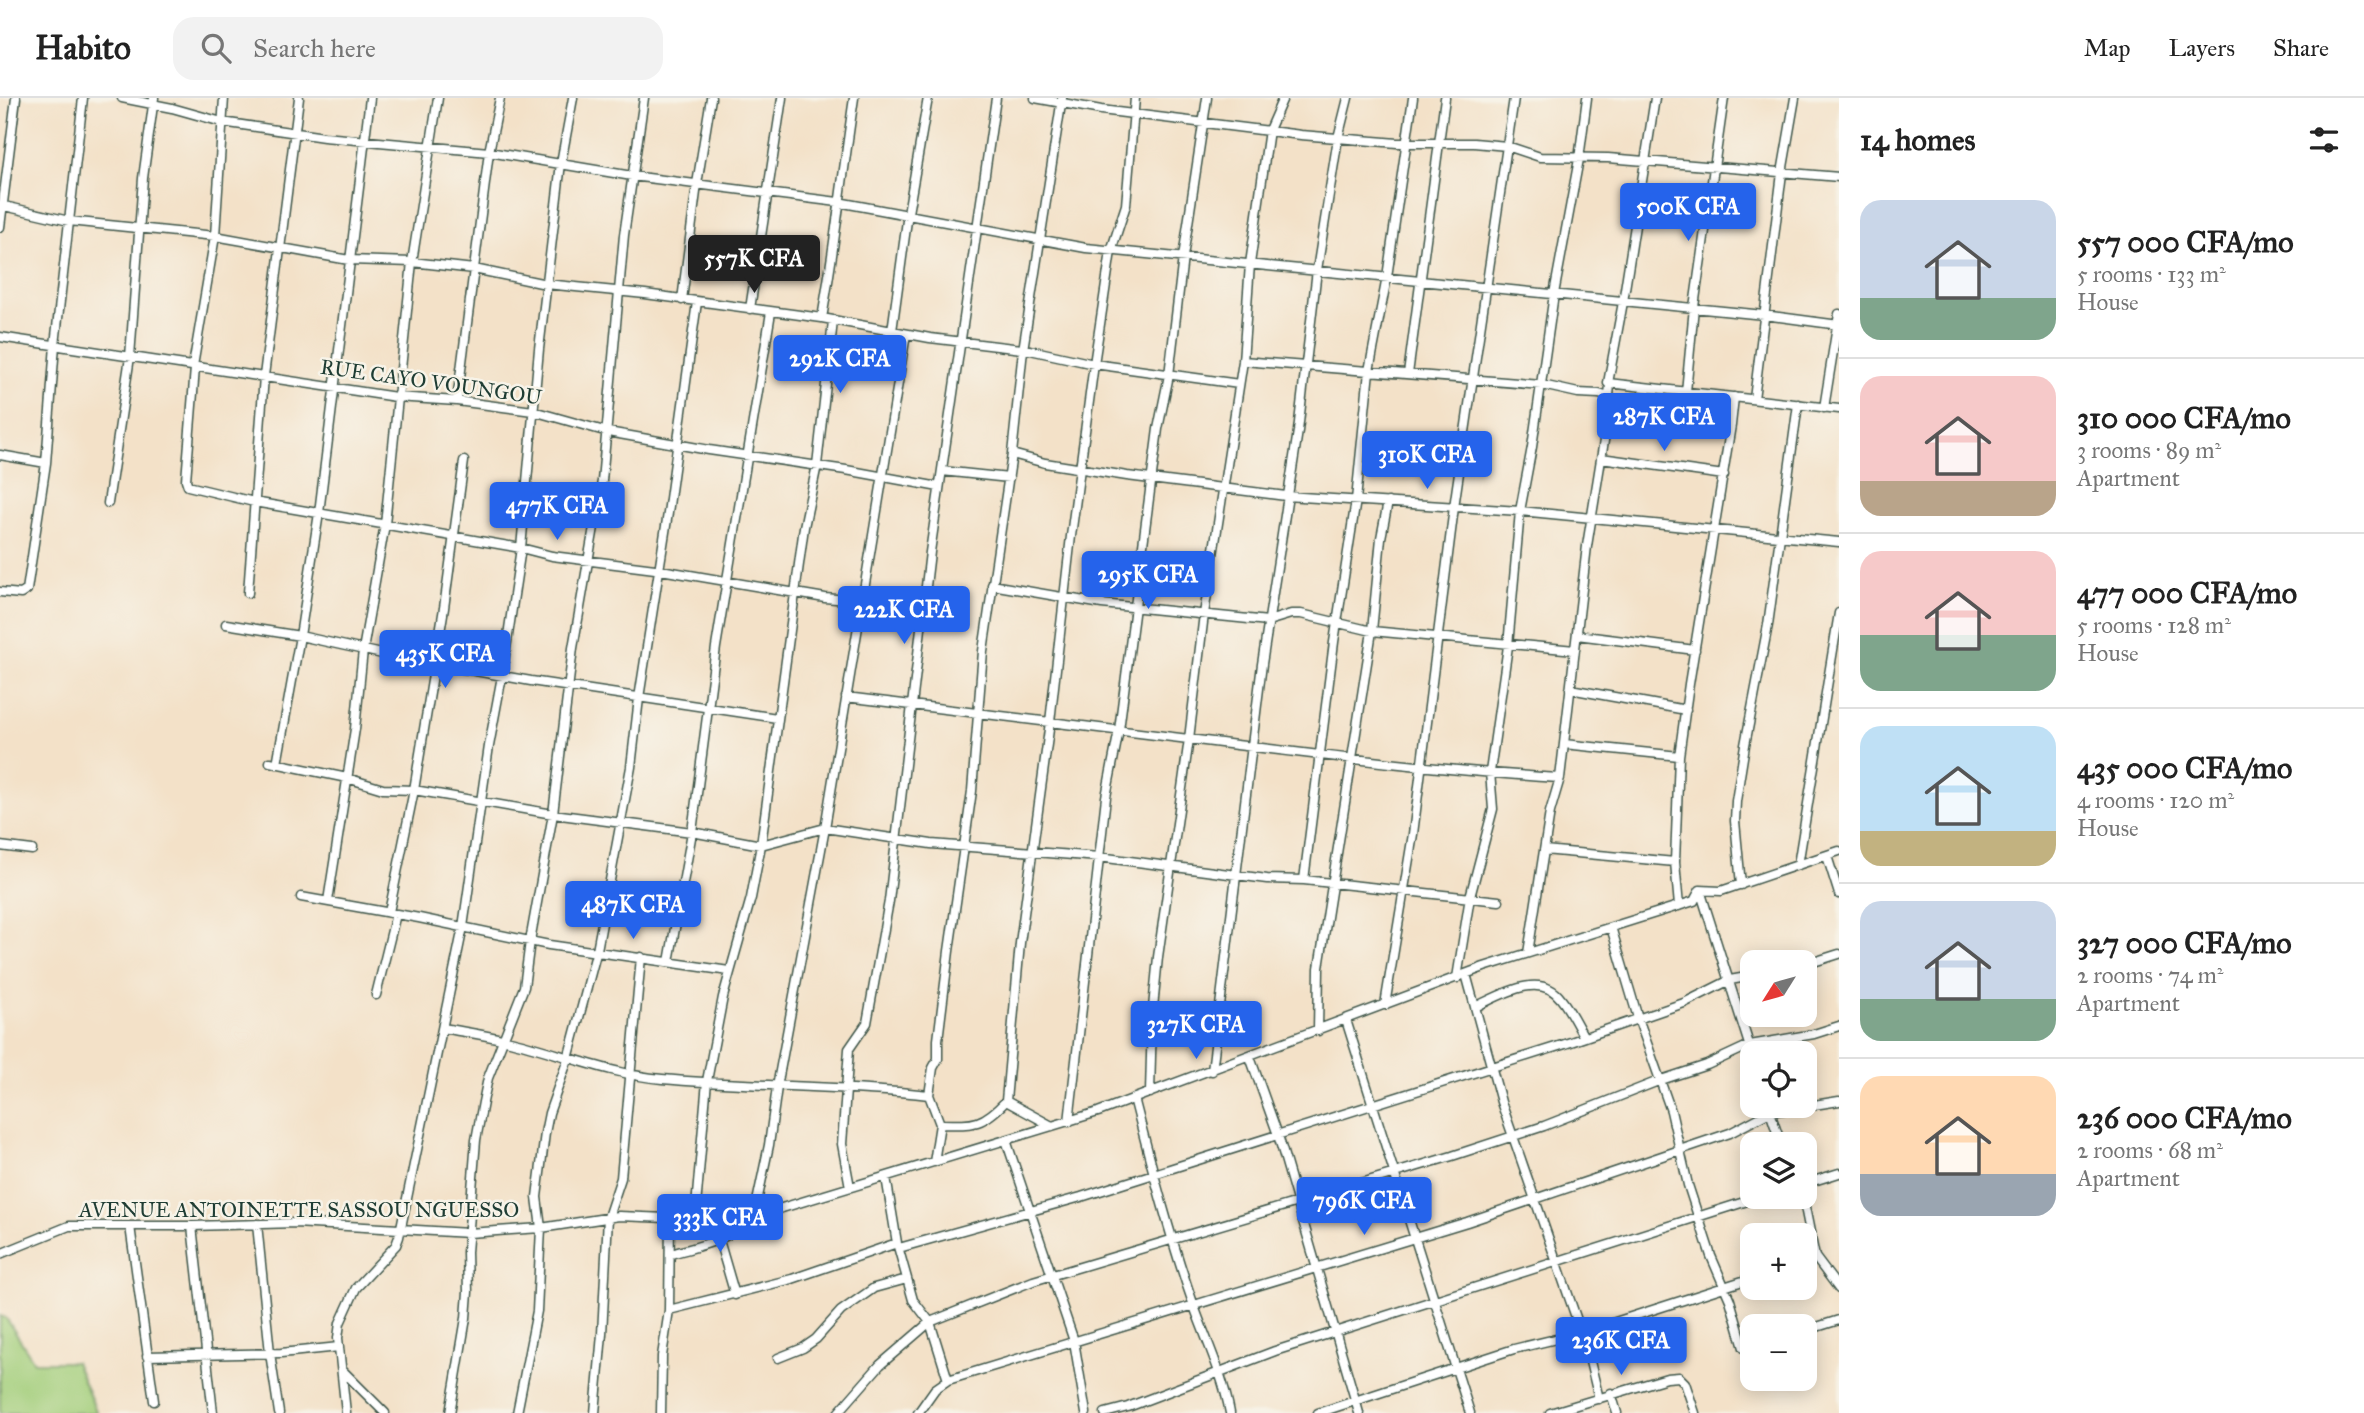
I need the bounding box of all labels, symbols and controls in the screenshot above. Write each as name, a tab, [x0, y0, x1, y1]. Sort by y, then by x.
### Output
search box	[173, 17, 663, 80]
text: Habito	[35, 28, 131, 68]
icon: search	[197, 29, 235, 67]
text: Search here	[253, 32, 376, 64]
text: Map	[2084, 33, 2131, 63]
text: Layers	[2169, 33, 2235, 63]
text: Share	[2273, 33, 2329, 63]
icon: filters	[2305, 121, 2343, 159]
text: 14 homes	[1860, 122, 1975, 158]
pin: 500K CFA	[1616, 184, 1760, 243]
text: 500K CFA	[1636, 192, 1740, 220]
text: 557 000 CFA/mo	[2077, 224, 2294, 260]
icon: home	[1916, 228, 2000, 312]
pin: 557K CFA	[682, 236, 826, 295]
text: 557K CFA	[704, 244, 804, 272]
text: 5 rooms · 133 m²	[2077, 260, 2226, 288]
text: House	[2077, 288, 2139, 316]
pin: 292K CFA	[768, 336, 912, 395]
text: 292K CFA	[789, 344, 891, 372]
street label: RUE CAYO VOUNGOU	[319, 354, 544, 410]
pin: 287K CFA	[1592, 394, 1736, 453]
text: 310 000 CFA/mo	[2077, 400, 2291, 436]
text: 287K CFA	[1613, 402, 1715, 430]
icon: home	[1916, 404, 2000, 488]
pin: 310K CFA	[1355, 432, 1499, 491]
text: 3 rooms · 89 m²	[2077, 436, 2221, 464]
text: 310K CFA	[1378, 440, 1476, 468]
text: Apartment	[2077, 464, 2180, 492]
pin: 477K CFA	[485, 482, 629, 542]
text: 477K CFA	[506, 491, 608, 519]
pin: 295K CFA	[1076, 552, 1220, 611]
text: 295K CFA	[1098, 560, 1198, 588]
text: 477 000 CFA/mo	[2077, 575, 2297, 611]
icon: home	[1916, 579, 2000, 663]
pin: 222K CFA	[832, 587, 976, 646]
text: 222K CFA	[854, 595, 954, 623]
text: 5 rooms · 128 m²	[2077, 611, 2231, 639]
pin: 435K CFA	[373, 630, 517, 690]
text: 435K CFA	[395, 639, 495, 667]
text: House	[2077, 639, 2139, 667]
text: 435 000 CFA/mo	[2077, 750, 2292, 786]
icon: home	[1916, 754, 2000, 838]
text: 4 rooms · 120 m²	[2077, 786, 2234, 814]
text: House	[2077, 814, 2139, 842]
pin: 487K CFA	[561, 882, 705, 941]
text: 487K CFA	[581, 890, 685, 918]
text: 327 000 CFA/mo	[2077, 925, 2292, 961]
icon: home	[1916, 929, 2000, 1013]
north arrow	[1740, 950, 1816, 1027]
map controls	[1740, 950, 1817, 1391]
text: 2 rooms · 74 m²	[2077, 961, 2223, 989]
text: Apartment	[2077, 989, 2180, 1017]
pin: 327K CFA	[1124, 1002, 1268, 1061]
text: 327K CFA	[1147, 1010, 1245, 1038]
button: locate	[1740, 1041, 1817, 1118]
text: 236 000 CFA/mo	[2077, 1100, 2292, 1136]
icon: home	[1916, 1104, 2000, 1188]
button: layers	[1740, 1132, 1817, 1209]
text: 2 rooms · 68 m²	[2077, 1136, 2223, 1164]
text: Apartment	[2077, 1164, 2180, 1192]
pin: 796K CFA	[1292, 1178, 1436, 1237]
text: 796K CFA	[1313, 1186, 1415, 1214]
pin: 333K CFA	[648, 1194, 792, 1254]
street label: AVENUE ANTOINETTE SASSOU NGUESSO	[78, 1197, 519, 1223]
text: 333K CFA	[673, 1203, 767, 1231]
button: +	[1740, 1223, 1817, 1300]
button: −	[1740, 1314, 1817, 1391]
pin: 236K CFA	[1549, 1318, 1693, 1377]
text: 236K CFA	[1572, 1326, 1670, 1354]

